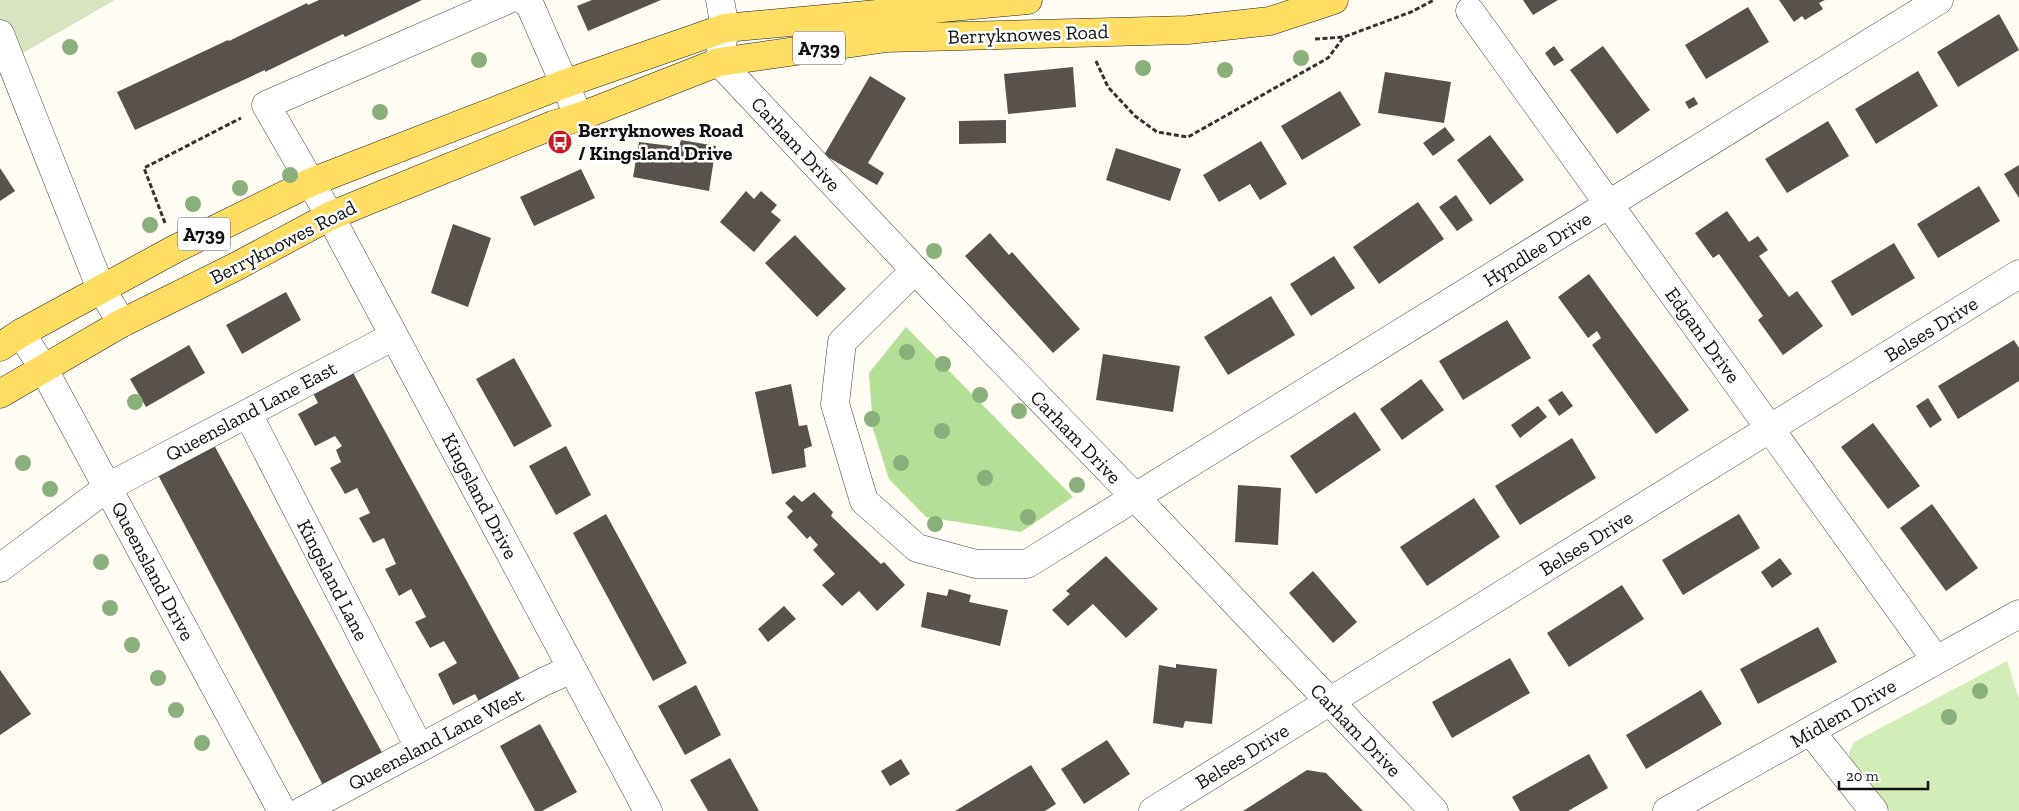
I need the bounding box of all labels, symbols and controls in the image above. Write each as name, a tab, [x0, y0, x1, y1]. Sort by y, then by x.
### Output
street label: Berryknowes Road	[947, 19, 1109, 49]
road number: A739	[793, 32, 845, 64]
street label: Carham Drive	[746, 92, 846, 196]
place label: Berryknowes Road / Kingsland Drive	[578, 118, 744, 165]
bus stop icon: Berryknowes Road / Kingsland Drive	[547, 129, 573, 155]
street label: Berryknowes Road	[206, 195, 360, 289]
street label: Hyndlee Drive	[1479, 206, 1595, 292]
road number: A739	[178, 218, 230, 250]
street label: Edgam Drive	[1660, 283, 1746, 387]
street label: Belses Drive	[1880, 291, 1982, 367]
street label: Queensland Lane East	[161, 355, 341, 466]
street label: Carham Drive	[1025, 385, 1127, 489]
street label: Kingsland Drive	[437, 429, 523, 563]
street label: Queensland Drive	[106, 497, 200, 645]
street label: Belses Drive	[1535, 505, 1637, 581]
street label: Kingsland Lane	[292, 515, 374, 645]
street label: Midlem Drive	[1786, 673, 1900, 753]
street label: Carham Drive	[1305, 678, 1407, 782]
street label: Queensland Lane West	[344, 682, 528, 796]
street label: Belses Drive	[1191, 718, 1293, 794]
scale bar	[1839, 758, 1928, 790]
text: 20 m	[1846, 767, 1879, 785]

